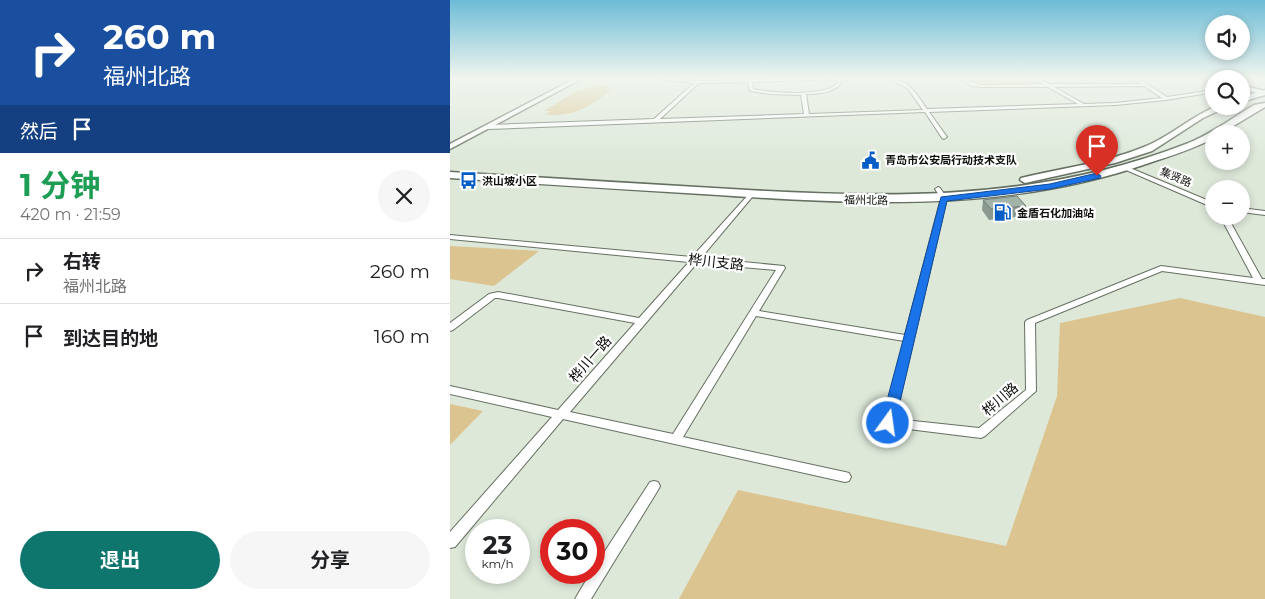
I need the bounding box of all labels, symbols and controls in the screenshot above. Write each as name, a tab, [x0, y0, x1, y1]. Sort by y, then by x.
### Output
text: 260 m	[103, 15, 216, 58]
map controls	[1205, 15, 1250, 225]
button: sound	[1205, 15, 1250, 60]
icon: right	[20, 20, 85, 85]
text: 福州北路	[103, 63, 191, 90]
button: search	[1205, 70, 1250, 115]
icon: arrive	[68, 115, 96, 143]
text: 然后	[20, 120, 58, 143]
pin	[1076, 125, 1118, 176]
button: +	[1205, 125, 1250, 170]
icon: arrive	[1083, 132, 1111, 160]
public building icon: 青岛市公安局行动技术支队	[861, 150, 881, 170]
place label: 青岛市公安局行动技术支队	[885, 153, 1017, 167]
street label: 集贤路	[1158, 164, 1194, 190]
text: 1 分钟	[20, 167, 100, 204]
button: close	[378, 170, 430, 222]
bus stop icon: 洪山坡小区	[458, 171, 478, 191]
place label: 洪山坡小区	[482, 174, 537, 188]
button: −	[1205, 180, 1250, 225]
street label: 福州北路	[844, 193, 888, 207]
fuel station icon: 金盾石化加油站	[993, 203, 1013, 223]
text: 420 m · 21:59	[20, 205, 121, 224]
place label: 金盾石化加油站	[1017, 206, 1094, 220]
text: 右转	[63, 250, 101, 273]
street label: 桦川支路	[687, 250, 745, 274]
icon: right	[20, 257, 48, 285]
text: 260 m	[370, 260, 430, 283]
text: 福州北路	[63, 277, 127, 296]
icon: arrive	[20, 322, 48, 350]
text: 160 m	[374, 325, 430, 348]
text: 到达目的地	[63, 327, 158, 350]
street label: 桦川一路	[565, 332, 615, 386]
street label: 桦川路	[978, 378, 1022, 420]
position arrow	[861, 396, 913, 448]
speed limit sign: 30	[540, 519, 605, 584]
text: 23	[483, 530, 512, 560]
button: 退出	[20, 531, 220, 589]
button: 分享	[230, 531, 430, 589]
text: km/h	[481, 556, 514, 571]

